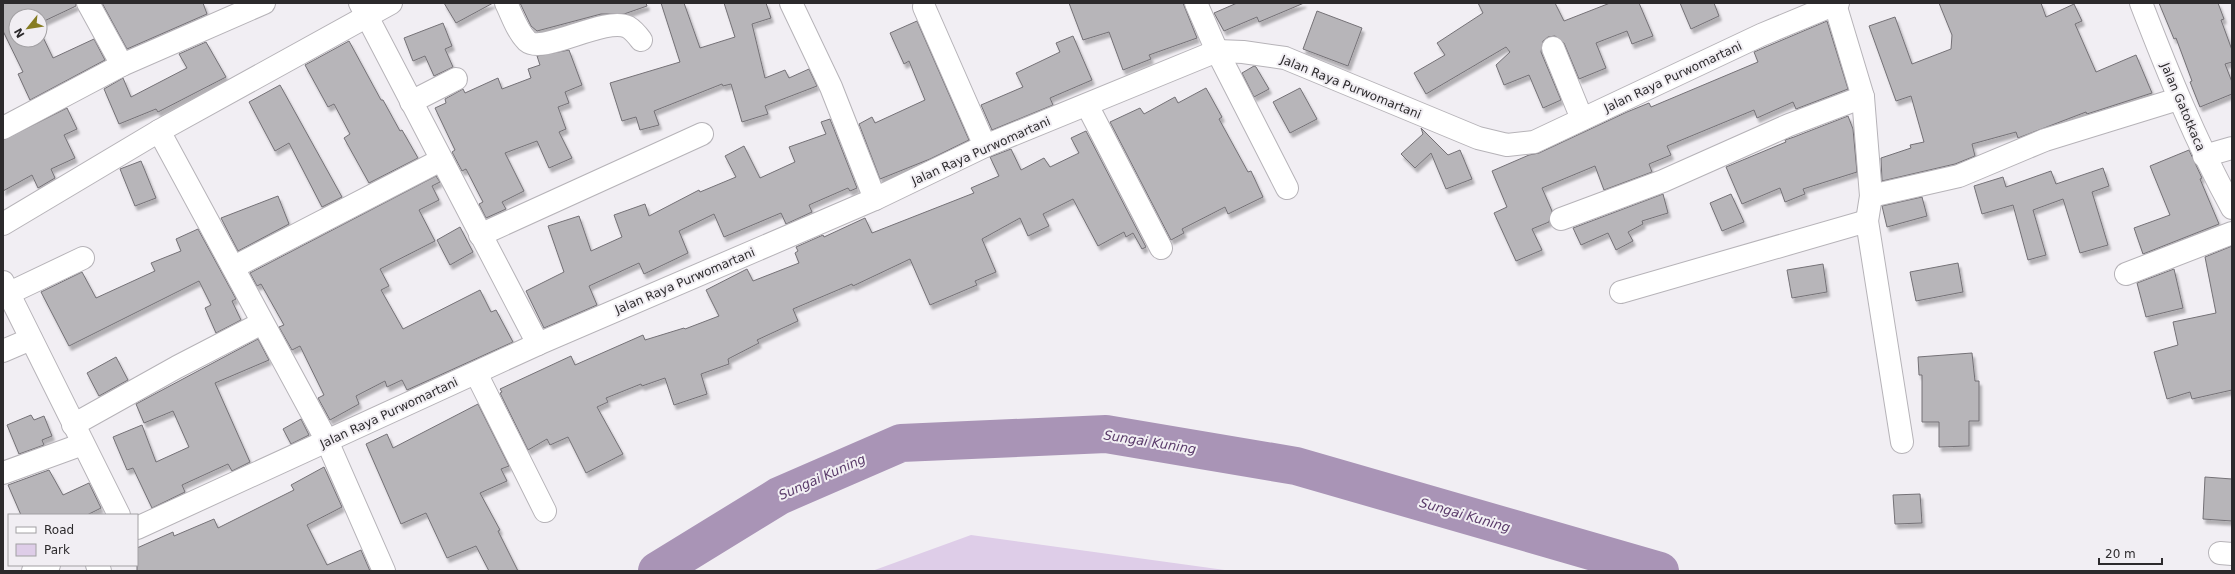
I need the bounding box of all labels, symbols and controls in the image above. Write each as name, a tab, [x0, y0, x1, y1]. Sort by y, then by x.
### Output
north arrow	[8, 8, 48, 48]
text: N	[12, 26, 28, 40]
street label: Jalan Raya Purwomartani	[1601, 39, 1744, 116]
street label: Jalan Raya Purwomartani	[1278, 52, 1423, 122]
street label: Jalan Gatotkaca	[2158, 60, 2208, 153]
street label: Jalan Raya Purwomartani	[909, 114, 1053, 188]
street label: Jalan Raya Purwomartani	[612, 245, 757, 317]
street label: Jalan Raya Purwomartani	[317, 375, 460, 452]
water label: Sungai Kuning	[1103, 427, 1197, 457]
water label: Sungai Kuning	[776, 451, 868, 503]
water label: Sungai Kuning	[1418, 495, 1512, 535]
legend	[8, 514, 138, 566]
text: Road	[44, 523, 74, 537]
scale bar	[2099, 540, 2162, 566]
text: Park	[44, 543, 70, 557]
text: 20 m	[2105, 547, 2136, 561]

